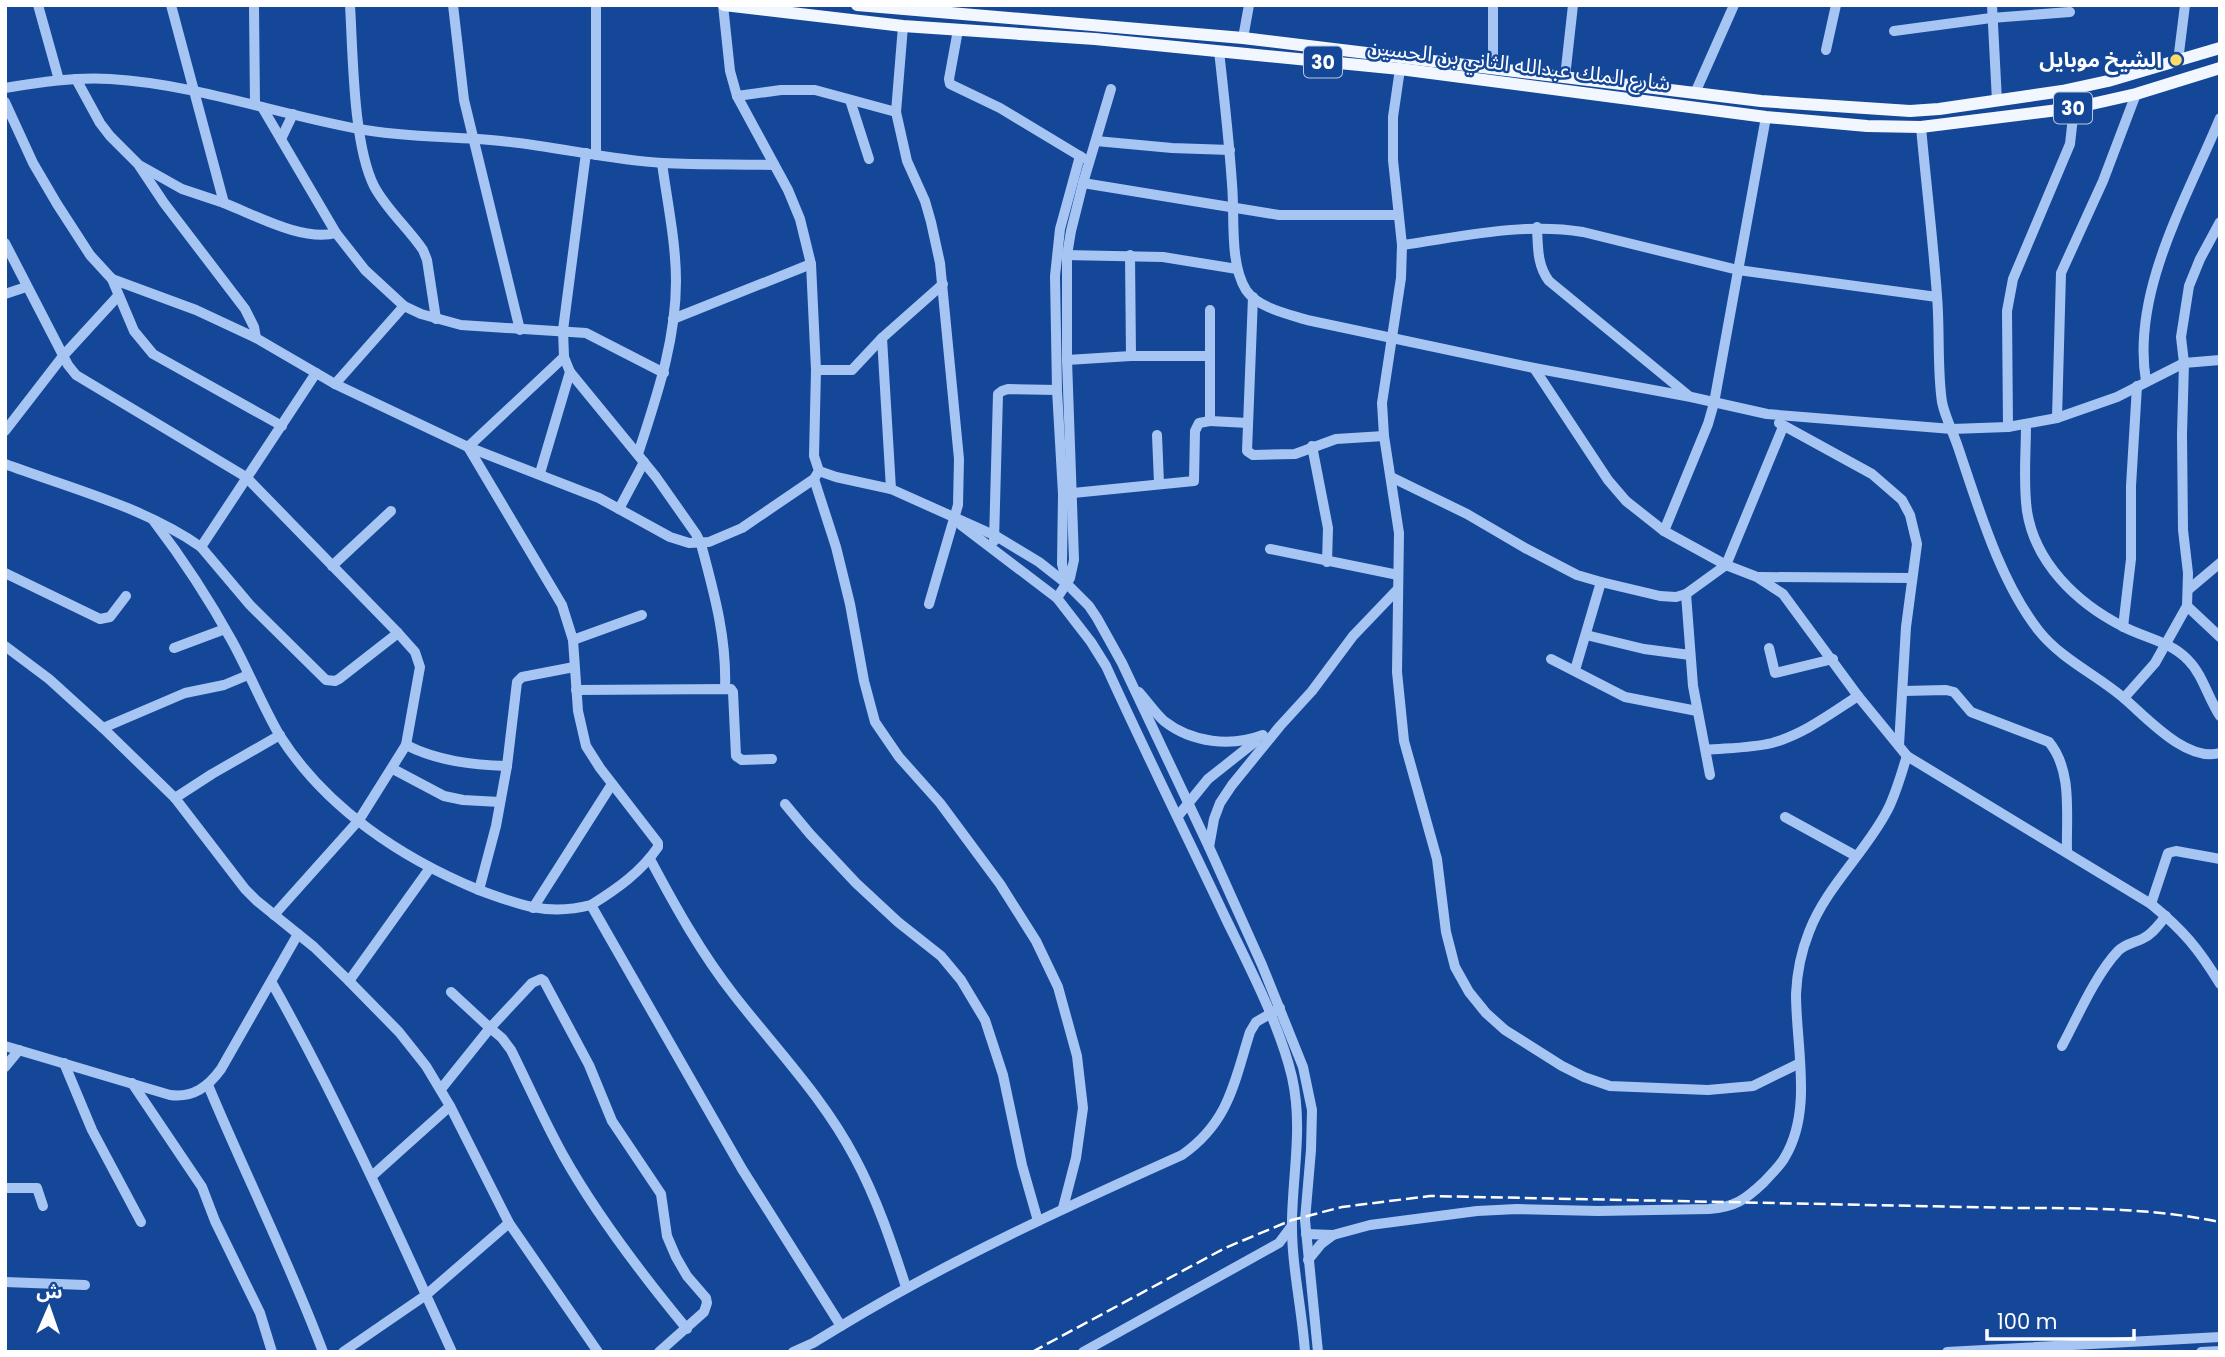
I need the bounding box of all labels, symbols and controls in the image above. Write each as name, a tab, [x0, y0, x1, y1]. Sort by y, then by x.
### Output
street label: شارع الملك عبدالله الثاني بن الحسين	[1366, 32, 1672, 99]
place label: الشيخ موبايل	[2039, 45, 2162, 75]
road number: 30	[1304, 46, 1342, 78]
marker: الشيخ موبايل	[2168, 52, 2184, 68]
road number: 30	[2054, 92, 2092, 124]
north arrow	[14, 1273, 84, 1343]
text: ش	[36, 1278, 63, 1305]
scale bar	[1987, 1298, 2134, 1342]
text: 100 m	[1997, 1307, 2057, 1336]

